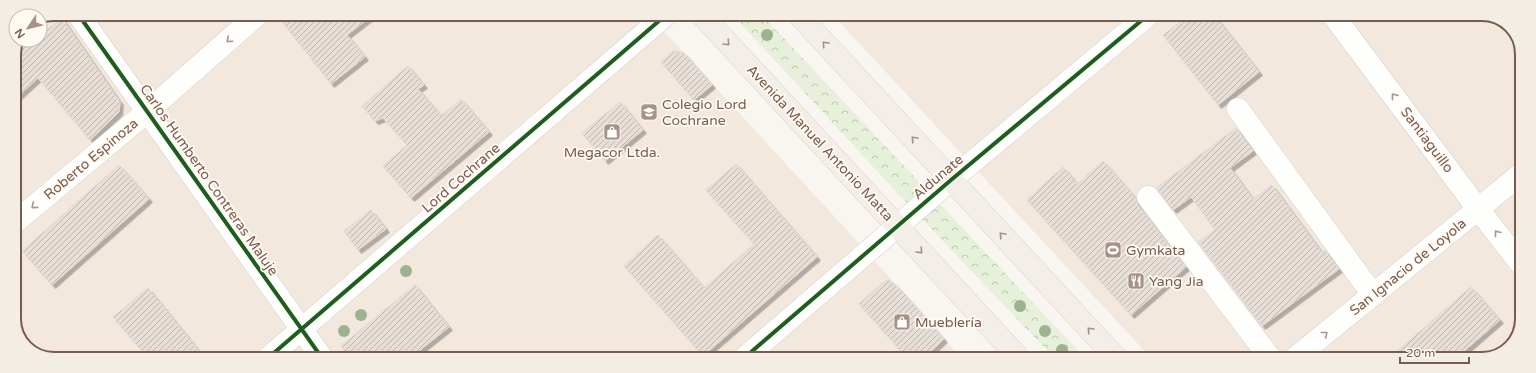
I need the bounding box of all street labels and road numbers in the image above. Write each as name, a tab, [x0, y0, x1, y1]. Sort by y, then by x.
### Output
street label: Avenida Manuel Antonio Matta	[743, 61, 897, 225]
street label: Carlos Humberto Contreras Maluje	[136, 81, 282, 279]
street label: Santiaguillo	[1397, 104, 1457, 176]
street label: Roberto Espinoza	[40, 115, 142, 203]
street label: Lord Cochrane	[418, 139, 504, 217]
street label: Aldunate	[909, 151, 967, 203]
street label: San Ignacio de Loyola	[1346, 215, 1470, 319]

